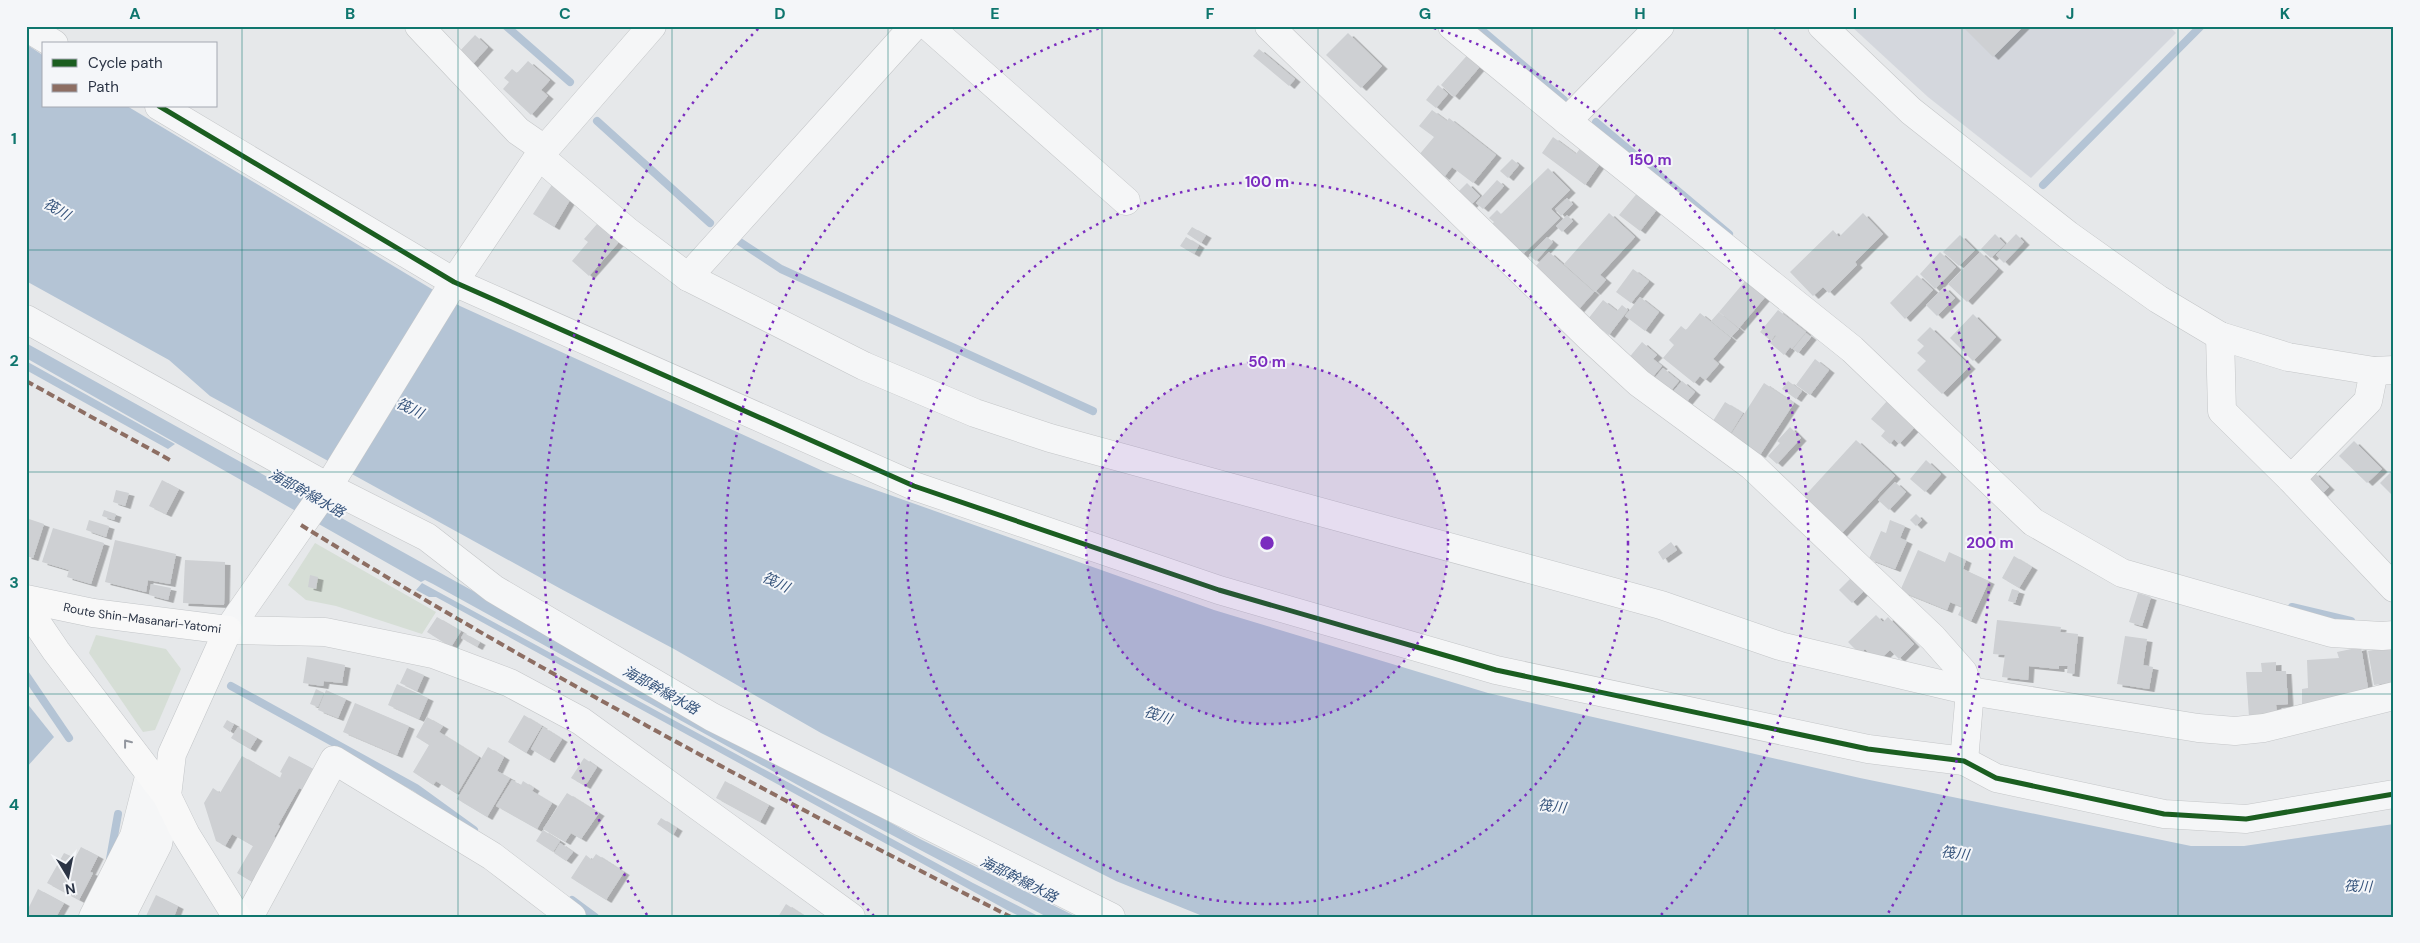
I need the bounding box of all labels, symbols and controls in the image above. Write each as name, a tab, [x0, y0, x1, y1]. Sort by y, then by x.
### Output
text: A	[129, 3, 141, 24]
text: B	[345, 3, 355, 24]
text: C	[559, 3, 571, 24]
text: D	[774, 3, 786, 24]
text: E	[990, 3, 1000, 24]
text: F	[1206, 3, 1215, 24]
text: G	[1419, 3, 1431, 24]
text: H	[1634, 3, 1646, 24]
text: I	[1853, 3, 1857, 24]
text: J	[2066, 3, 2074, 24]
text: K	[2280, 3, 2291, 24]
legend	[42, 42, 218, 108]
text: Cycle path	[88, 53, 163, 73]
text: Path	[88, 77, 119, 97]
text: 1	[11, 128, 17, 149]
text: 150 m	[1629, 150, 1672, 170]
text: 100 m	[1245, 172, 1289, 192]
water label: 筏川	[40, 194, 75, 225]
text: 2	[9, 350, 19, 371]
text: 50 m	[1248, 352, 1286, 372]
water label: 筏川	[394, 394, 428, 423]
water label: 海部幹線水路	[266, 465, 349, 522]
text: 200 m	[1966, 533, 2014, 553]
centre of rings	[1258, 534, 1276, 552]
water label: 筏川	[760, 568, 794, 597]
text: 3	[9, 572, 19, 593]
street label: Route Shin-Masanari-Yatomi	[62, 599, 222, 637]
water label: 海部幹線水路	[620, 662, 703, 719]
water label: 筏川	[1142, 702, 1176, 729]
one-way arrow	[125, 740, 133, 749]
text: 4	[9, 794, 19, 815]
water label: 筏川	[1537, 795, 1569, 817]
water label: 筏川	[1940, 842, 1972, 864]
north arrow	[42, 850, 92, 900]
water label: 海部幹線水路	[977, 852, 1061, 907]
water label: 筏川	[2344, 877, 2374, 896]
text: N	[64, 879, 77, 899]

